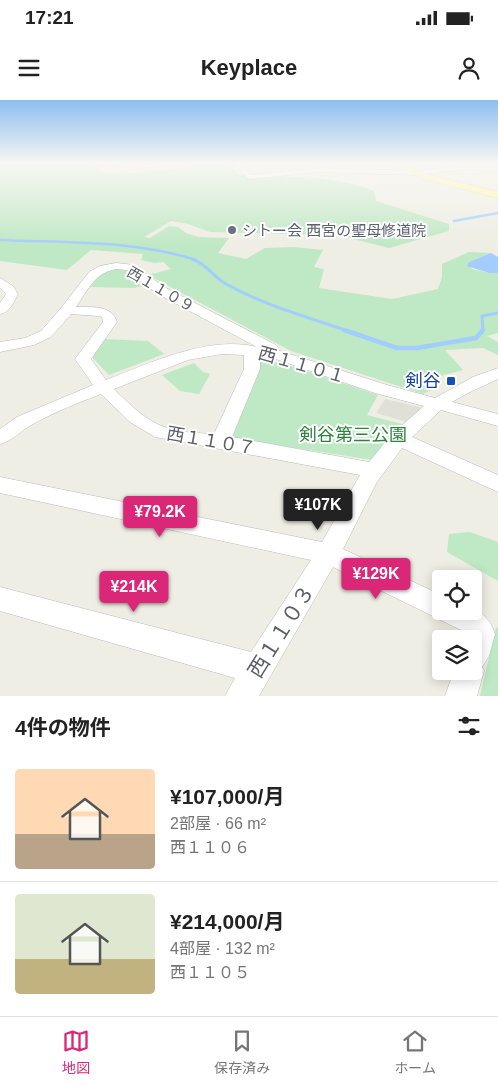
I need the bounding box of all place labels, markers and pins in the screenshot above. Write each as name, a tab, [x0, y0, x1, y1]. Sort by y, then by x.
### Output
place label: シトー会 西宮の聖母修道院	[242, 222, 426, 239]
marker: シトー会 西宮の聖母修道院	[226, 224, 238, 236]
place label: 剣谷	[405, 371, 441, 391]
marker: 剣谷	[445, 375, 457, 387]
pin: ¥107K	[283, 488, 353, 531]
pin: ¥79.2K	[119, 496, 201, 538]
pin: ¥129K	[341, 558, 411, 600]
pin: ¥214K	[99, 570, 169, 613]

